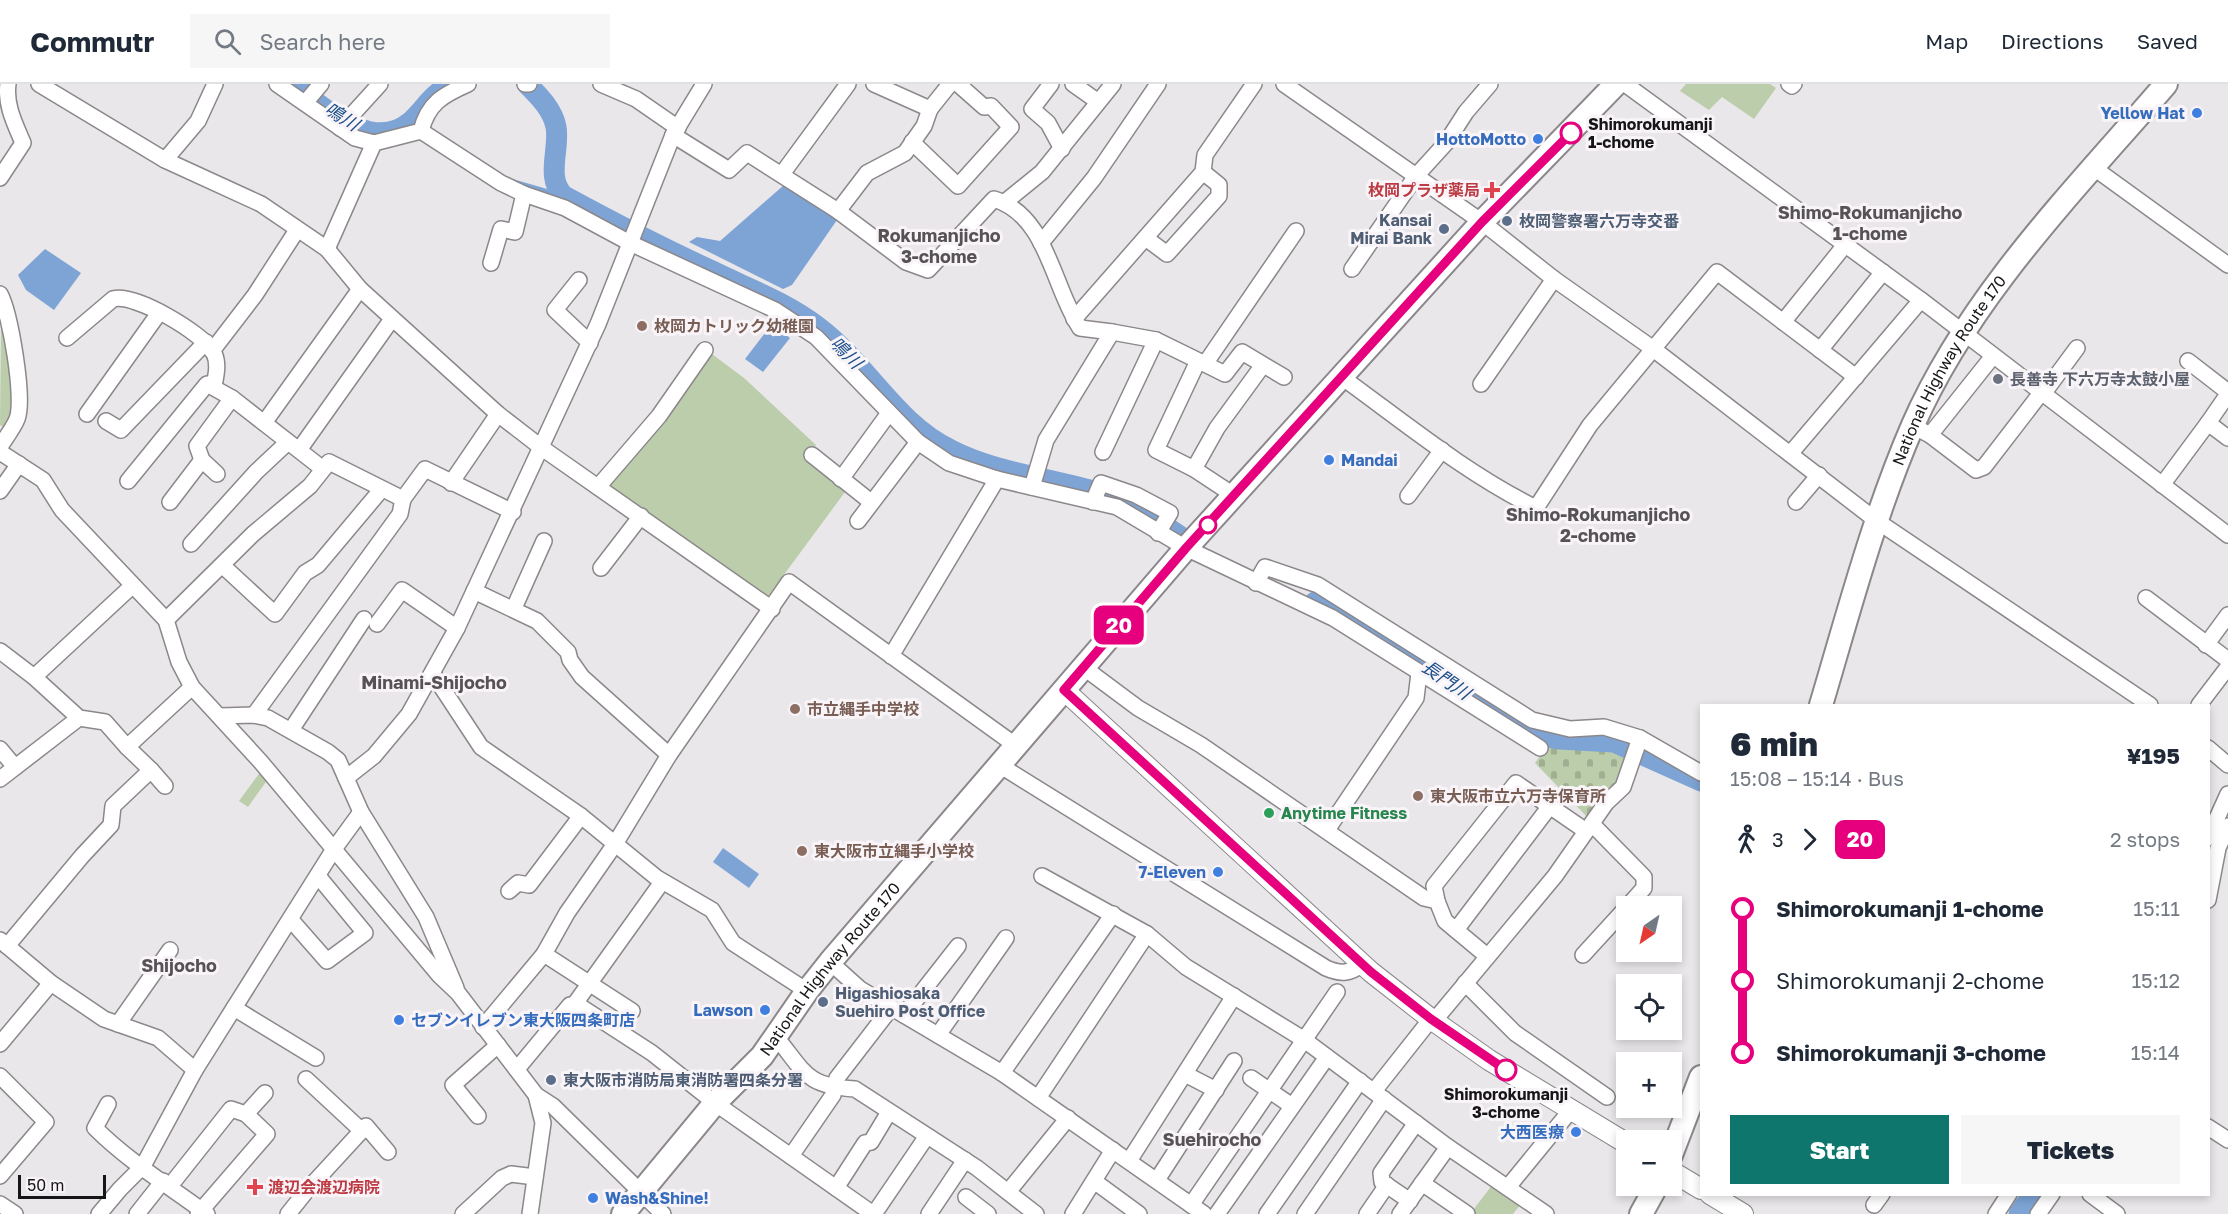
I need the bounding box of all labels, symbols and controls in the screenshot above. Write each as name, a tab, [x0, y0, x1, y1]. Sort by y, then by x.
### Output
search box	[190, 14, 610, 68]
text: Commutr	[30, 25, 154, 58]
icon: search	[211, 25, 244, 58]
text: Search here	[259, 28, 386, 55]
text: Map	[1925, 28, 1968, 54]
text: Directions	[2001, 28, 2104, 54]
text: Saved	[2137, 28, 2198, 54]
water label: 鳴川	[321, 97, 365, 136]
place label: Yellow Hat	[2101, 103, 2185, 123]
marker: Yellow Hat	[2190, 106, 2204, 120]
place label: Shimorokumanji 1-chome	[1588, 114, 1713, 152]
marker: Shimorokumanji 1-chome	[1560, 122, 1582, 144]
place label: HottoMotto	[1436, 129, 1526, 149]
marker: HottoMotto	[1531, 132, 1545, 146]
place label: 枚岡プラザ薬局	[1368, 180, 1480, 200]
marker: 枚岡プラザ薬局	[1485, 183, 1499, 197]
district label: Shimo-Rokumanjicho 1-chome	[1778, 201, 1962, 244]
place label: Kansai Mirai Bank	[1350, 210, 1433, 248]
place label: 枚岡警察署六万寺交番	[1519, 211, 1679, 231]
marker: 枚岡警察署六万寺交番	[1500, 214, 1514, 228]
marker: Kansai Mirai Bank	[1437, 222, 1451, 236]
district label: Rokumanjicho 3-chome	[877, 224, 1001, 267]
street label: National Highway Route 170	[1888, 271, 2010, 468]
place label: 枚岡カトリック幼稚園	[654, 316, 814, 336]
marker: 枚岡カトリック幼稚園	[635, 319, 649, 333]
water label: 鳴川	[826, 332, 869, 374]
place label: 長善寺 下六万寺太鼓小屋	[2010, 369, 2190, 389]
marker: 長善寺 下六万寺太鼓小屋	[1991, 372, 2005, 386]
place label: Mandai	[1341, 450, 1398, 470]
marker: Mandai	[1322, 453, 1336, 467]
district label: Shimo-Rokumanjicho 2-chome	[1506, 503, 1690, 546]
unlabelled marker	[1199, 516, 1217, 534]
line badge: 20	[1092, 606, 1146, 644]
text: 20	[1106, 612, 1132, 638]
water label: 長門川	[1418, 655, 1477, 705]
district label: Minami-Shijocho	[361, 671, 507, 693]
place label: 市立縄手中学校	[807, 699, 919, 719]
marker: 市立縄手中学校	[788, 702, 802, 716]
text: 6 min	[1730, 724, 1818, 763]
text: ¥195	[2127, 742, 2180, 769]
text: 15:08 – 15:14 · Bus	[1730, 766, 1904, 790]
place label: 東大阪市立六万寺保育所	[1430, 786, 1606, 806]
marker: 東大阪市立六万寺保育所	[1411, 789, 1425, 803]
place label: Anytime Fitness	[1281, 803, 1407, 823]
marker: Anytime Fitness	[1262, 806, 1276, 820]
icon: walk	[1730, 823, 1763, 856]
icon: forward	[1793, 823, 1826, 856]
text: 20	[1847, 826, 1873, 852]
text: 3	[1772, 827, 1784, 851]
text: 2 stops	[2110, 827, 2180, 851]
place label: 東大阪市立縄手小学校	[814, 841, 974, 861]
marker: 東大阪市立縄手小学校	[795, 844, 809, 858]
place label: 7-Eleven	[1138, 862, 1206, 882]
marker: 7-Eleven	[1211, 865, 1225, 879]
street label: National Highway Route 170	[755, 878, 904, 1060]
text: Shimorokumanji 1-chome	[1776, 895, 2044, 922]
north arrow	[1616, 896, 1682, 962]
map controls	[1616, 896, 1682, 1196]
text: 15:11	[2133, 896, 2180, 920]
district label: Shijocho	[141, 954, 217, 976]
text: Shimorokumanji 2-chome	[1776, 967, 2044, 994]
text: 15:12	[2131, 968, 2180, 992]
button: locate	[1616, 974, 1682, 1040]
place label: Higashiosaka Suehiro Post Office	[835, 983, 985, 1021]
marker: Higashiosaka Suehiro Post Office	[816, 995, 830, 1009]
place label: Lawson	[693, 1000, 753, 1020]
marker: Lawson	[758, 1003, 772, 1017]
place label: セブンイレブン東大阪四条町店	[411, 1010, 635, 1030]
marker: セブンイレブン東大阪四条町店	[392, 1013, 406, 1027]
text: Shimorokumanji 3-chome	[1776, 1039, 2046, 1066]
text: 15:14	[2131, 1040, 2180, 1064]
button: +	[1616, 1052, 1682, 1118]
marker: Shimorokumanji 3-chome	[1495, 1059, 1517, 1081]
place label: 東大阪市消防局東消防署四条分署	[563, 1070, 803, 1090]
marker: 東大阪市消防局東消防署四条分署	[544, 1073, 558, 1087]
place label: Shimorokumanji 3-chome	[1444, 1084, 1568, 1122]
button: Start	[1730, 1115, 1949, 1184]
button: Tickets	[1961, 1115, 2180, 1184]
place label: 大西医療	[1500, 1122, 1564, 1142]
marker: 大西医療	[1569, 1125, 1583, 1139]
district label: Suehirocho	[1163, 1128, 1262, 1150]
button: −	[1616, 1130, 1682, 1196]
scale bar	[18, 1172, 106, 1200]
text: 50 m	[27, 1175, 64, 1195]
place label: 渡辺会渡辺病院	[268, 1177, 380, 1197]
marker: 渡辺会渡辺病院	[246, 1178, 264, 1196]
place label: Wash&Shine!	[605, 1188, 709, 1208]
marker: Wash&Shine!	[586, 1191, 600, 1205]

